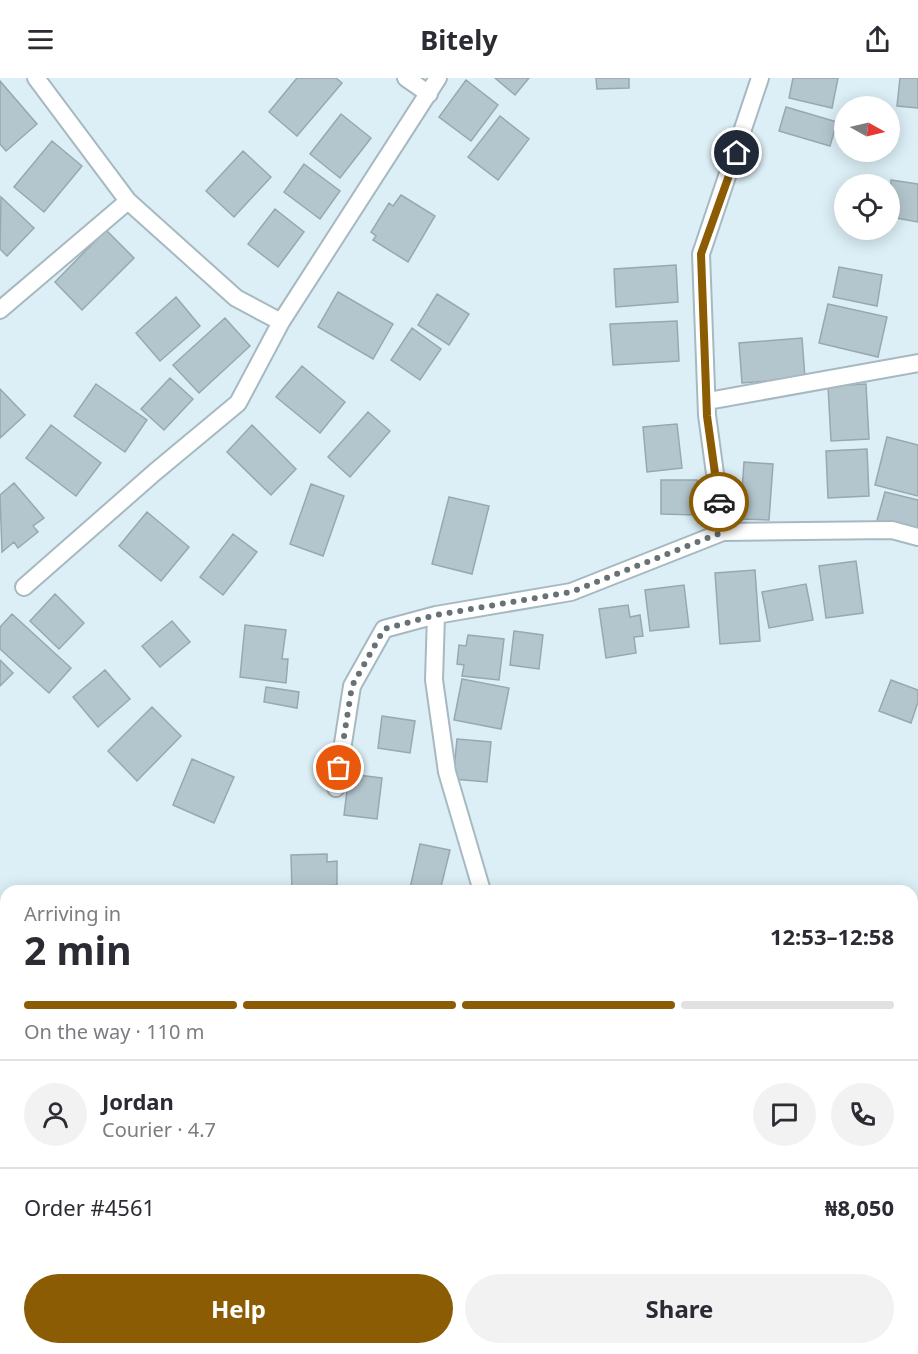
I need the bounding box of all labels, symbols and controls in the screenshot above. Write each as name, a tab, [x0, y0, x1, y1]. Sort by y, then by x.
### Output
text: Bitely	[420, 21, 498, 58]
icon: menu	[24, 23, 57, 56]
icon: share	[861, 23, 894, 56]
north arrow	[834, 96, 900, 162]
map controls	[834, 96, 900, 240]
pin	[711, 127, 762, 178]
icon: home	[720, 136, 753, 169]
button: locate	[834, 174, 900, 240]
courier	[689, 472, 749, 532]
icon: car	[703, 486, 736, 519]
pin	[313, 742, 364, 793]
icon: bag	[322, 751, 355, 784]
text: Arriving in	[24, 900, 121, 927]
text: 12:53–12:58	[770, 921, 894, 951]
text: 2 min	[24, 923, 131, 976]
text: On the way · 110 m	[24, 1018, 204, 1045]
button: person	[24, 1083, 87, 1146]
button: chat	[753, 1083, 816, 1146]
button: phone	[831, 1083, 894, 1146]
text: Jordan	[102, 1086, 174, 1116]
text: Courier · 4.7	[102, 1116, 216, 1143]
text: Order #4561	[24, 1192, 155, 1222]
text: ₦8,050	[825, 1192, 894, 1222]
button: Help	[24, 1274, 453, 1343]
button: Share	[465, 1274, 894, 1343]

